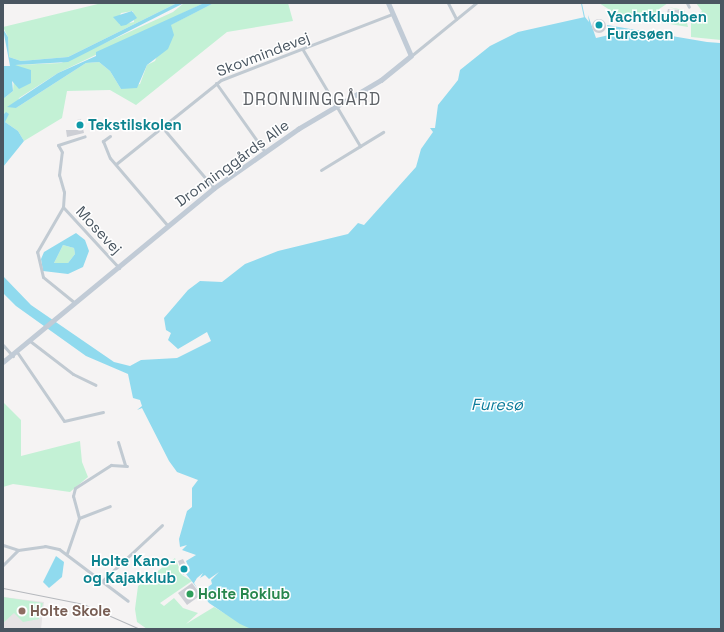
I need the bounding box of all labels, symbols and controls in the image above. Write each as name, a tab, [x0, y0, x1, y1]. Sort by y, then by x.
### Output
place label: Yachtklubben Furesøen	[607, 7, 707, 42]
marker: Yachtklubben Furesøen	[594, 20, 604, 30]
street label: Skovmindevej	[214, 28, 312, 80]
district label: DRONNINGGÅRD	[243, 90, 381, 110]
place label: Tekstilskolen	[88, 116, 182, 134]
street label: Dronninggårds Alle	[172, 116, 292, 210]
marker: Tekstilskolen	[75, 120, 85, 130]
street label: Mosevej	[72, 202, 126, 258]
water label: Furesø	[471, 395, 523, 415]
place label: Holte Kano- og Kajakklub	[83, 551, 176, 586]
marker: Holte Kano- og Kajakklub	[179, 564, 189, 574]
place label: Holte Roklub	[198, 585, 290, 603]
marker: Holte Roklub	[185, 589, 195, 599]
place label: Holte Skole	[30, 602, 111, 620]
marker: Holte Skole	[17, 606, 27, 616]

